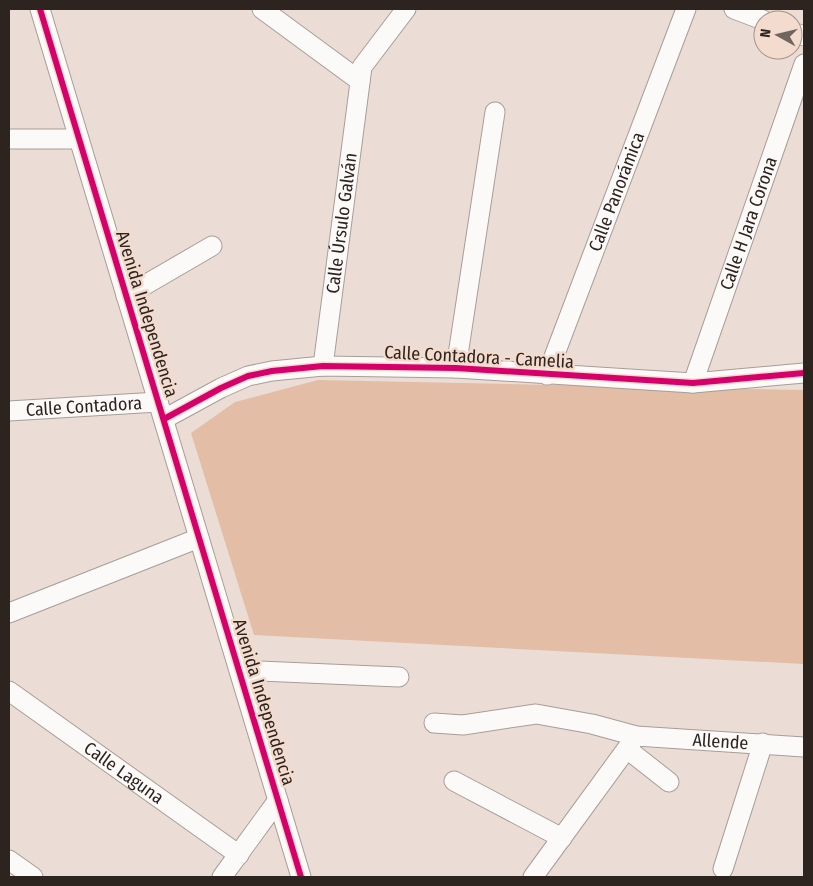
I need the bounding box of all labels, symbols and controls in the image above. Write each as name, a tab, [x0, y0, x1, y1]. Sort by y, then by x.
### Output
north arrow	[753, 10, 803, 60]
text: N	[757, 28, 775, 39]
street label: Calle Panorámica	[584, 129, 649, 254]
street label: Calle Úrsulo Galván	[322, 151, 362, 295]
street label: Calle H Jara Corona	[715, 154, 782, 293]
street label: Avenida Independencia	[111, 228, 183, 400]
street label: Calle Contadora - Camelia	[384, 341, 575, 373]
street label: Calle Contadora	[25, 392, 143, 421]
street label: Avenida Independencia	[228, 616, 300, 788]
street label: Allende	[692, 729, 749, 754]
street label: Calle Laguna	[80, 737, 168, 809]

